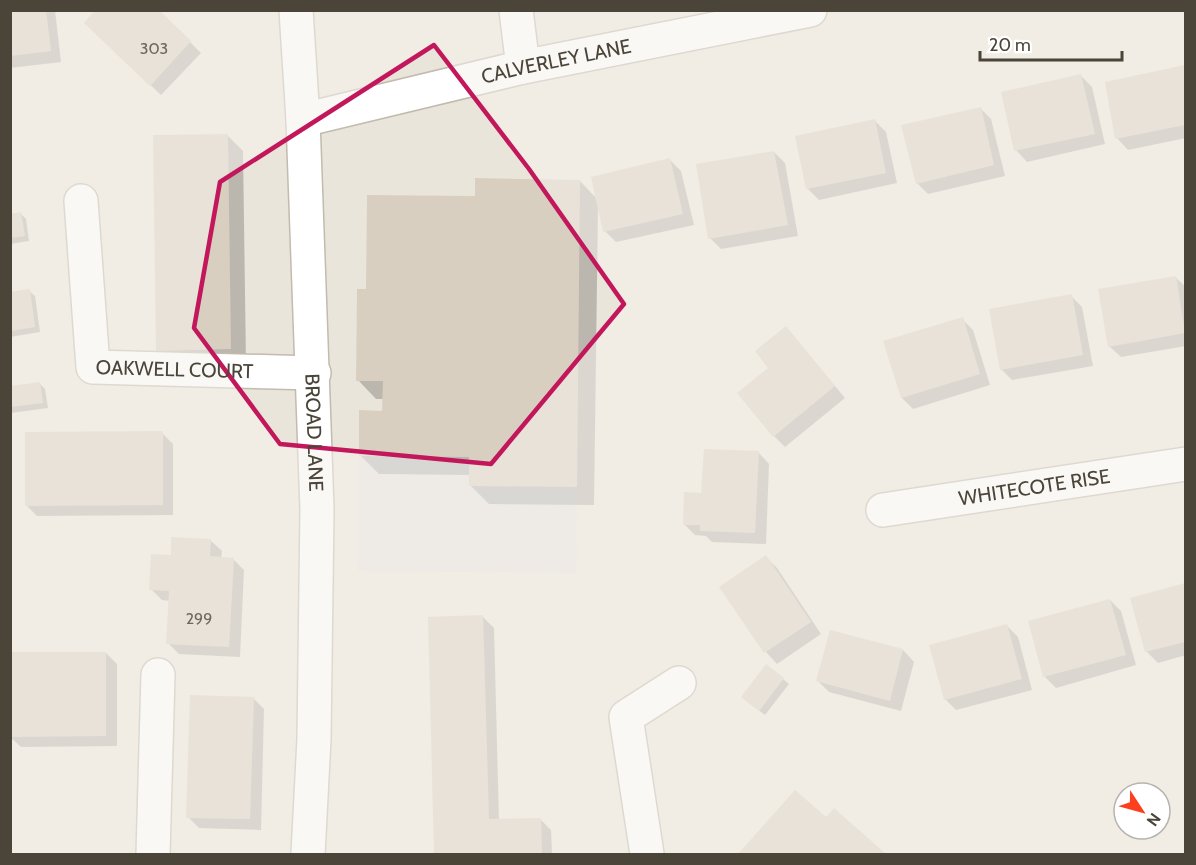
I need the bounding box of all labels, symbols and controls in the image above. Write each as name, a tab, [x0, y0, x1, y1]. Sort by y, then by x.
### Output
scale bar	[980, 24, 1122, 62]
street label: CALVERLEY LANE	[479, 34, 633, 89]
text: 20 m	[989, 34, 1031, 56]
house number: 303	[140, 39, 168, 58]
street label: OAKWELL COURT	[95, 355, 254, 383]
street label: BROAD LANE	[300, 373, 328, 492]
street label: WHITECOTE RISE	[957, 464, 1112, 510]
house number: 299	[186, 609, 212, 628]
north arrow	[1112, 781, 1172, 841]
text: N	[1143, 809, 1165, 830]

